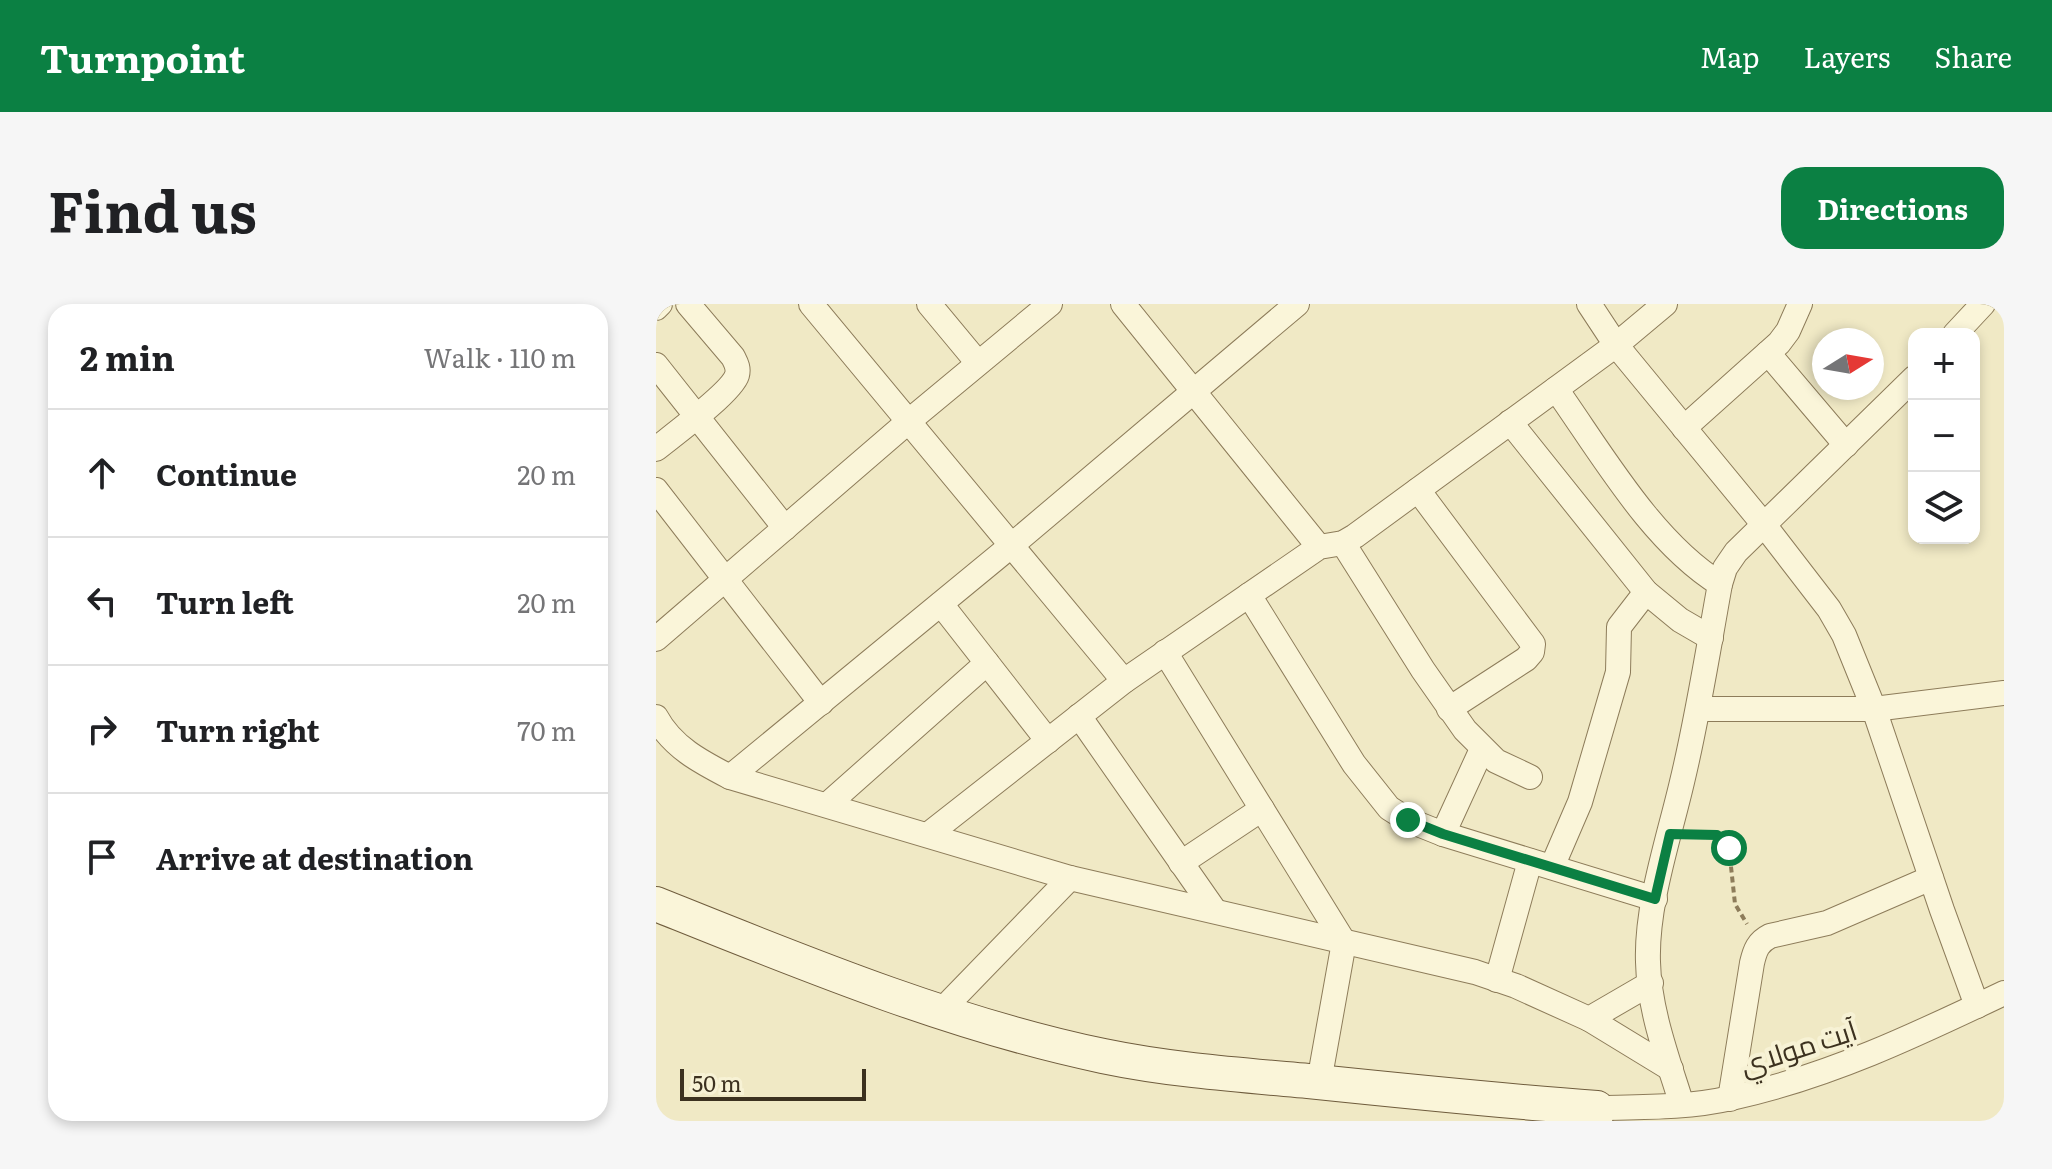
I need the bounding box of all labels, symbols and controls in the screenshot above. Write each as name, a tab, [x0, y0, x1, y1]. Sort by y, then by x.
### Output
text: Turnpoint	[40, 28, 245, 85]
text: Map	[1700, 35, 1759, 77]
text: Layers	[1803, 35, 1890, 77]
text: Share	[1934, 35, 2012, 77]
text: Find us	[48, 167, 257, 250]
button: Directions	[1781, 167, 2004, 249]
north arrow	[1812, 328, 1884, 400]
map controls	[1908, 328, 1980, 544]
button: +	[1908, 328, 1980, 400]
text: 2 min	[80, 331, 175, 381]
text: Walk · 110 m	[424, 337, 576, 376]
button: −	[1908, 400, 1980, 472]
icon: ahead	[80, 451, 124, 495]
text: Continue	[156, 451, 297, 495]
text: 20 m	[517, 454, 576, 493]
button: layers	[1908, 472, 1980, 544]
icon: left	[80, 579, 124, 623]
text: Turn left	[156, 579, 294, 623]
text: 20 m	[517, 582, 576, 621]
icon: right	[80, 707, 124, 751]
text: Turn right	[156, 707, 320, 751]
text: 70 m	[517, 710, 576, 749]
route end	[1390, 802, 1426, 838]
route start	[1711, 830, 1747, 866]
icon: arrive	[80, 835, 124, 879]
text: Arrive at destination	[156, 835, 473, 879]
street label: آيت مولاي	[1734, 1007, 1863, 1087]
scale bar	[680, 1065, 866, 1101]
text: 50 m	[692, 1066, 742, 1099]

